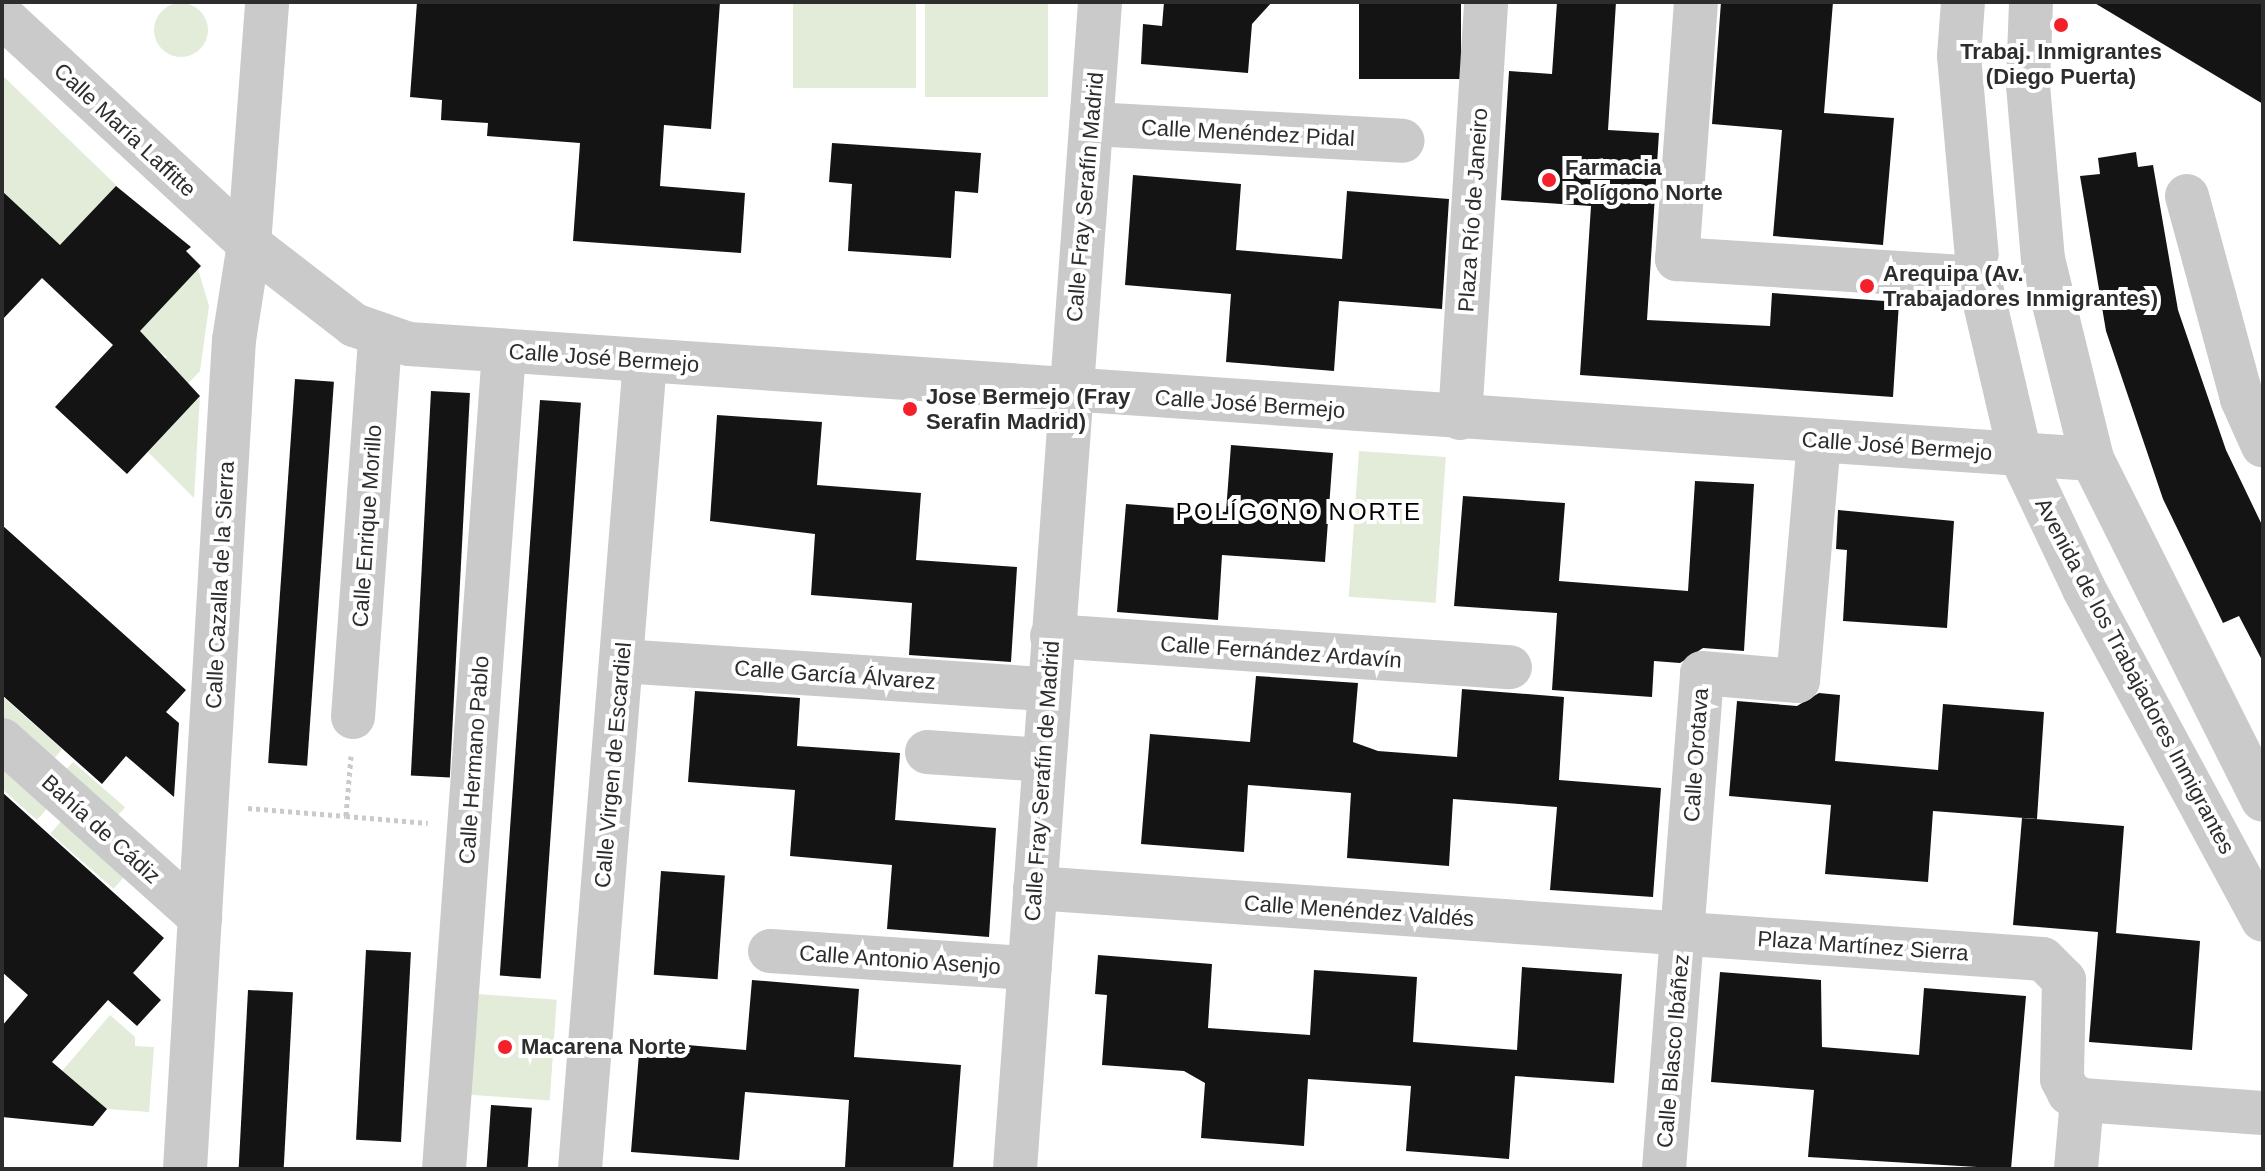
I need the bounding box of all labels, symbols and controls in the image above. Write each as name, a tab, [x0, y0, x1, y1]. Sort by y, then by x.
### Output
marker: Trabaj. Inmigrantes (Diego Puerta)	[2052, 16, 2070, 34]
place label: Trabaj. Inmigrantes (Diego Puerta)	[1960, 38, 2162, 90]
street label: Calle María Laffitte	[49, 58, 201, 202]
street label: Calle Fray Serafín Madrid	[1061, 71, 1109, 323]
street label: Plaza Río de Janeiro	[1453, 107, 1493, 313]
street label: Calle Menéndez Pidal	[1140, 114, 1356, 152]
place label: Farmacia Polígono Norte	[1565, 154, 1723, 206]
marker: Farmacia Polígono Norte	[1540, 171, 1558, 189]
place label: Arequipa (Av. Trabajadores Inmigrantes)	[1883, 260, 2158, 312]
marker: Arequipa (Av. Trabajadores Inmigrantes)	[1858, 277, 1876, 295]
street label: Calle José Bermejo	[508, 338, 700, 378]
place label: Jose Bermejo (Fray Serafin Madrid)	[926, 383, 1130, 434]
street label: Calle José Bermejo	[1154, 384, 1346, 424]
marker: Jose Bermejo (Fray Serafin Madrid)	[901, 400, 919, 418]
street label: Calle Enrique Morillo	[347, 424, 387, 628]
street label: Calle José Bermejo	[1801, 426, 1993, 466]
street label: Calle Cazalla de la Sierra	[200, 460, 240, 710]
street label: Avenida de los Trabajadores Inmigrantes	[2029, 493, 2241, 859]
district label: POLÍGONO NORTE	[1176, 498, 1422, 526]
street label: Calle Fernández Ardavín	[1159, 630, 1403, 674]
street label: Calle Fray Serafín de Madrid	[1019, 640, 1065, 922]
street label: Calle Virgen de Escardiel	[589, 641, 637, 889]
street label: Calle Hermano Pablo	[454, 655, 494, 865]
street label: Calle García Álvarez	[733, 655, 937, 695]
street label: Calle Orotava	[1678, 687, 1714, 823]
street label: Bahía de Cádiz	[36, 769, 166, 889]
street label: Calle Menéndez Valdés	[1243, 890, 1475, 932]
street label: Plaza Martínez Sierra	[1757, 925, 1969, 967]
street label: Calle Antonio Asenjo	[797, 940, 1003, 980]
street label: Calle Blasco Ibáñez	[1651, 953, 1695, 1149]
place label: Macarena Norte	[521, 1034, 686, 1060]
marker: Macarena Norte	[496, 1038, 514, 1056]

